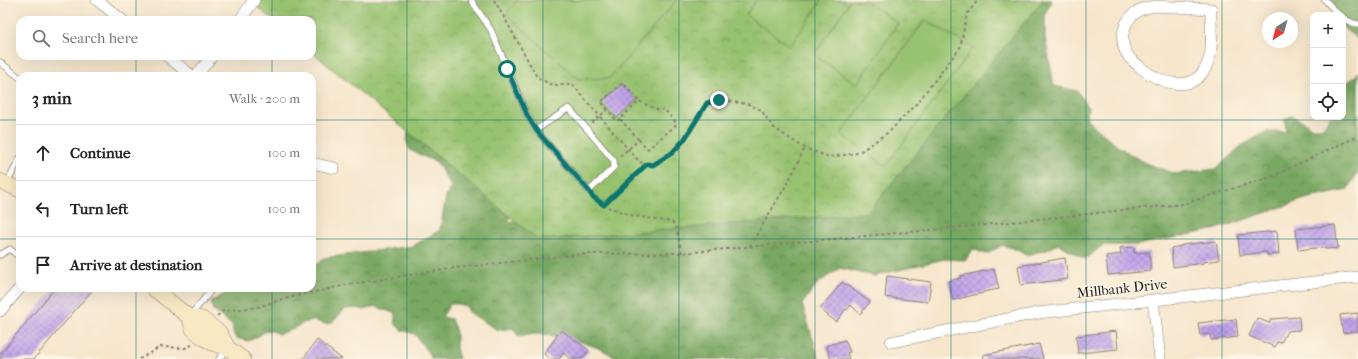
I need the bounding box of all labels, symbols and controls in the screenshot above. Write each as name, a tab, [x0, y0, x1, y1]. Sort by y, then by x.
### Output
north arrow	[1262, 12, 1298, 48]
map controls	[1310, 12, 1346, 120]
button: +	[1310, 12, 1346, 48]
search box	[16, 16, 316, 60]
icon: search	[30, 27, 52, 49]
text: Search here	[62, 29, 138, 47]
button: −	[1310, 48, 1346, 84]
route start	[498, 60, 516, 78]
button: locate	[1310, 84, 1346, 120]
text: 3 min	[32, 88, 72, 108]
text: Walk · 200 m	[229, 91, 300, 106]
route end	[710, 91, 728, 109]
icon: ahead	[32, 142, 54, 164]
text: Continue	[70, 144, 130, 162]
text: 100 m	[267, 145, 300, 160]
icon: left	[32, 198, 54, 220]
text: Turn left	[70, 200, 128, 218]
text: 100 m	[267, 201, 300, 216]
icon: arrive	[32, 254, 54, 276]
text: Arrive at destination	[70, 256, 202, 274]
street label: Millbank Drive	[1076, 275, 1168, 302]

